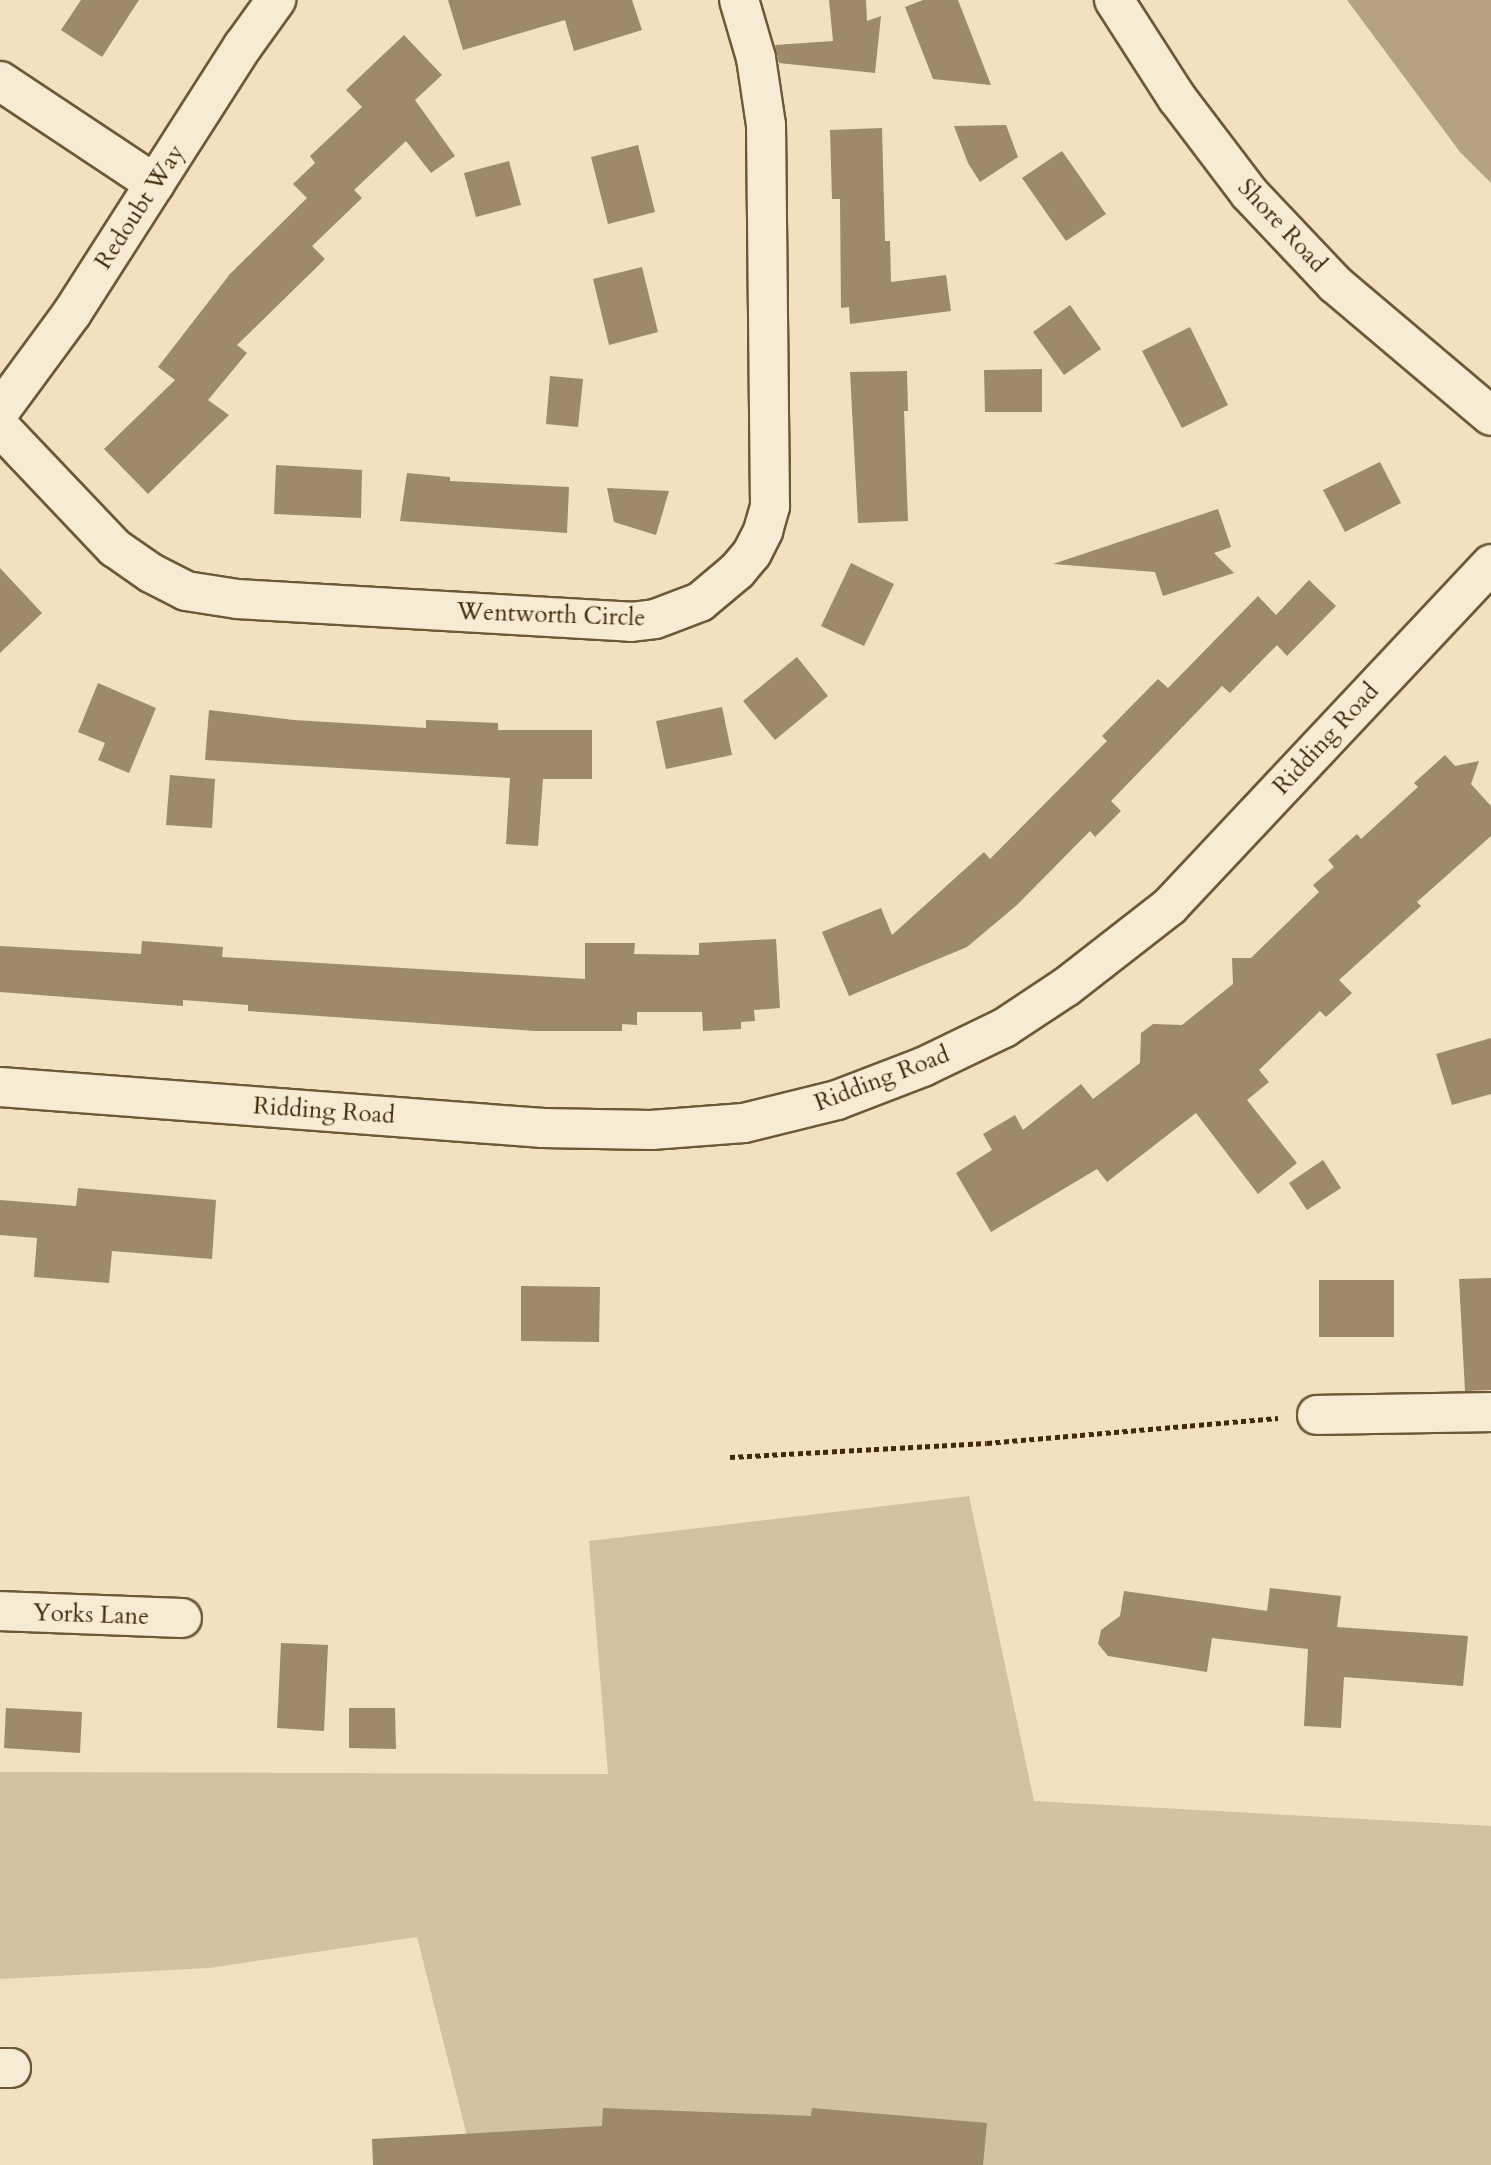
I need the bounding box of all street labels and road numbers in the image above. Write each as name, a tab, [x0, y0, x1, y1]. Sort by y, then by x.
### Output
street label: Redoubt Way	[89, 139, 191, 275]
street label: Shore Road	[1232, 173, 1332, 279]
street label: Wentworth Circle	[456, 597, 646, 633]
street label: Ridding Road	[1267, 677, 1385, 801]
street label: Ridding Road	[811, 1040, 953, 1118]
street label: Ridding Road	[252, 1092, 396, 1130]
street label: Yorks Lane	[32, 1599, 150, 1631]

